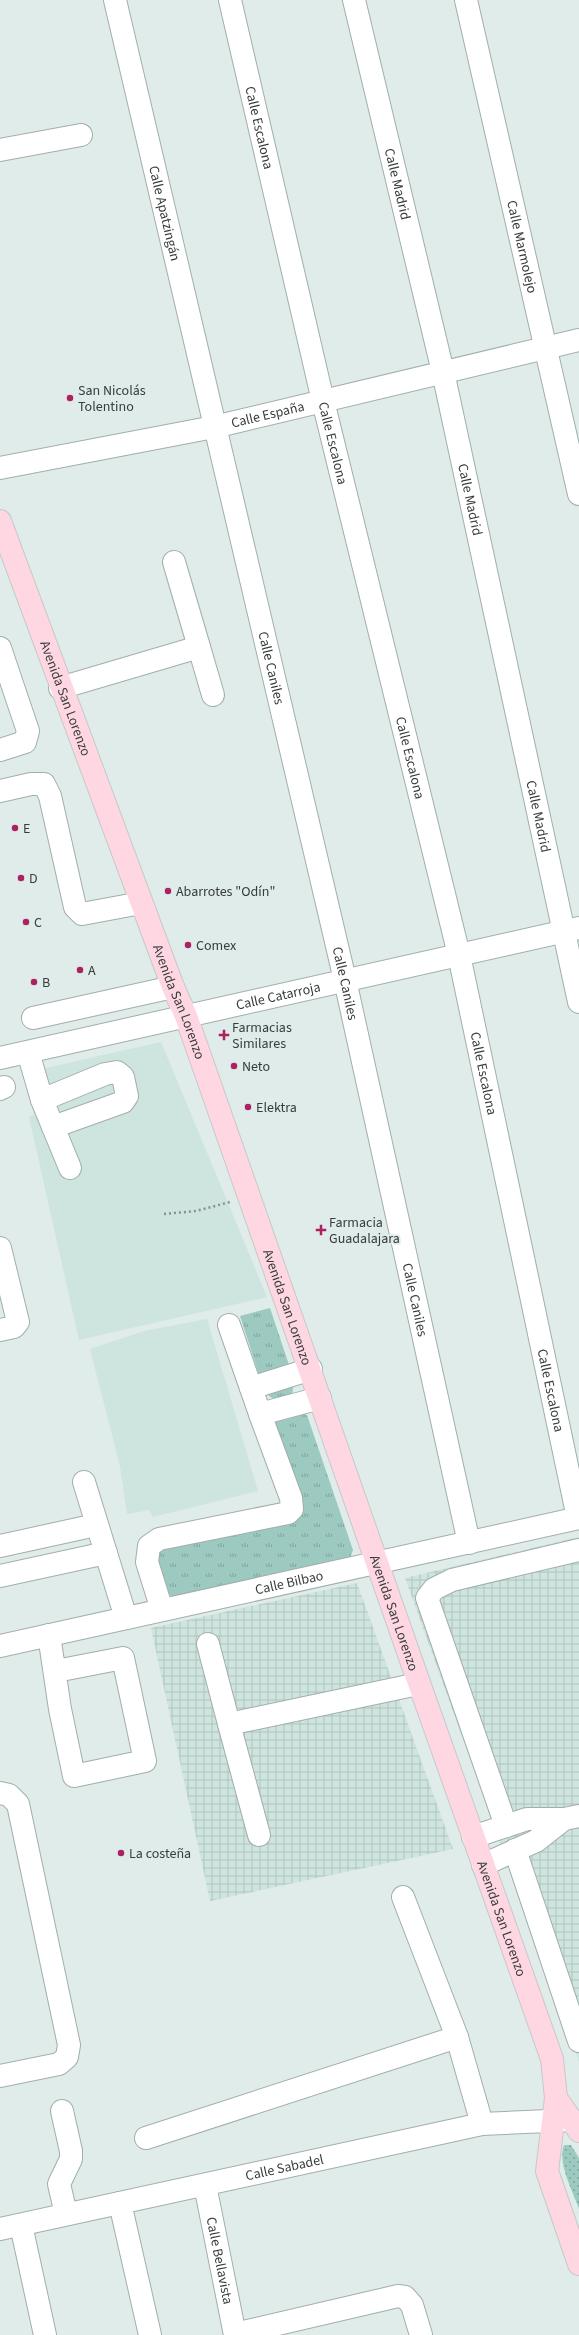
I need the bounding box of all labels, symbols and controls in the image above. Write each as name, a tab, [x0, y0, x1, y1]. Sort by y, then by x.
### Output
street label: Calle Escalona	[239, 84, 278, 171]
street label: Calle Madrid	[379, 146, 415, 222]
street label: Calle Apatzingán	[143, 164, 185, 263]
street label: Calle Marmolejo	[501, 198, 542, 295]
place label: San Nicolás Tolentino	[78, 381, 146, 417]
marker: San Nicolás Tolentino	[65, 393, 75, 403]
street label: Calle España	[229, 397, 306, 434]
street label: Calle Escalona	[313, 400, 352, 487]
street label: Calle Madrid	[452, 462, 487, 538]
street label: Calle Caniles	[253, 629, 289, 707]
street label: Avenida San Lorenzo	[34, 638, 95, 759]
street label: Calle Escalona	[390, 715, 429, 801]
street label: Calle Madrid	[520, 779, 555, 854]
place label: E	[23, 819, 30, 839]
marker: E	[10, 823, 20, 833]
place label: D	[29, 869, 38, 889]
marker: D	[16, 873, 26, 883]
place label: Abarrotes "Odín"	[176, 882, 275, 902]
marker: Abarrotes "Odín"	[163, 886, 173, 896]
place label: C	[34, 913, 42, 933]
marker: C	[21, 917, 31, 927]
place label: Comex	[196, 936, 237, 956]
marker: Comex	[183, 940, 193, 950]
street label: Avenida San Lorenzo	[147, 942, 209, 1062]
street label: Calle Caniles	[327, 945, 363, 1022]
place label: A	[88, 961, 96, 981]
marker: A	[75, 965, 85, 975]
place label: B	[42, 973, 50, 993]
marker: B	[29, 977, 39, 987]
street label: Calle Catarroja	[234, 977, 322, 1016]
place label: Farmacias Similares	[232, 1018, 292, 1054]
marker: Farmacias Similares	[219, 1030, 229, 1040]
street label: Calle Escalona	[465, 1030, 502, 1117]
place label: Neto	[242, 1057, 270, 1077]
marker: Neto	[229, 1061, 239, 1071]
place label: Elektra	[256, 1098, 297, 1118]
marker: Elektra	[243, 1102, 253, 1112]
place label: Farmacia Guadalajara	[329, 1213, 400, 1249]
marker: Farmacia Guadalajara	[316, 1225, 326, 1235]
street label: Avenida San Lorenzo	[257, 1247, 316, 1368]
street label: Calle Caniles	[397, 1261, 432, 1339]
street label: Calle Escalona	[532, 1347, 569, 1434]
street label: Avenida San Lorenzo	[364, 1552, 423, 1674]
street label: Calle Bilbao	[253, 1566, 325, 1600]
place label: La costeña	[129, 1844, 191, 1864]
marker: La costeña	[116, 1848, 126, 1858]
street label: Avenida San Lorenzo	[471, 1858, 531, 1979]
street label: Calle Sabadel	[244, 2150, 326, 2186]
street label: Calle Bellavista	[201, 2215, 238, 2306]

